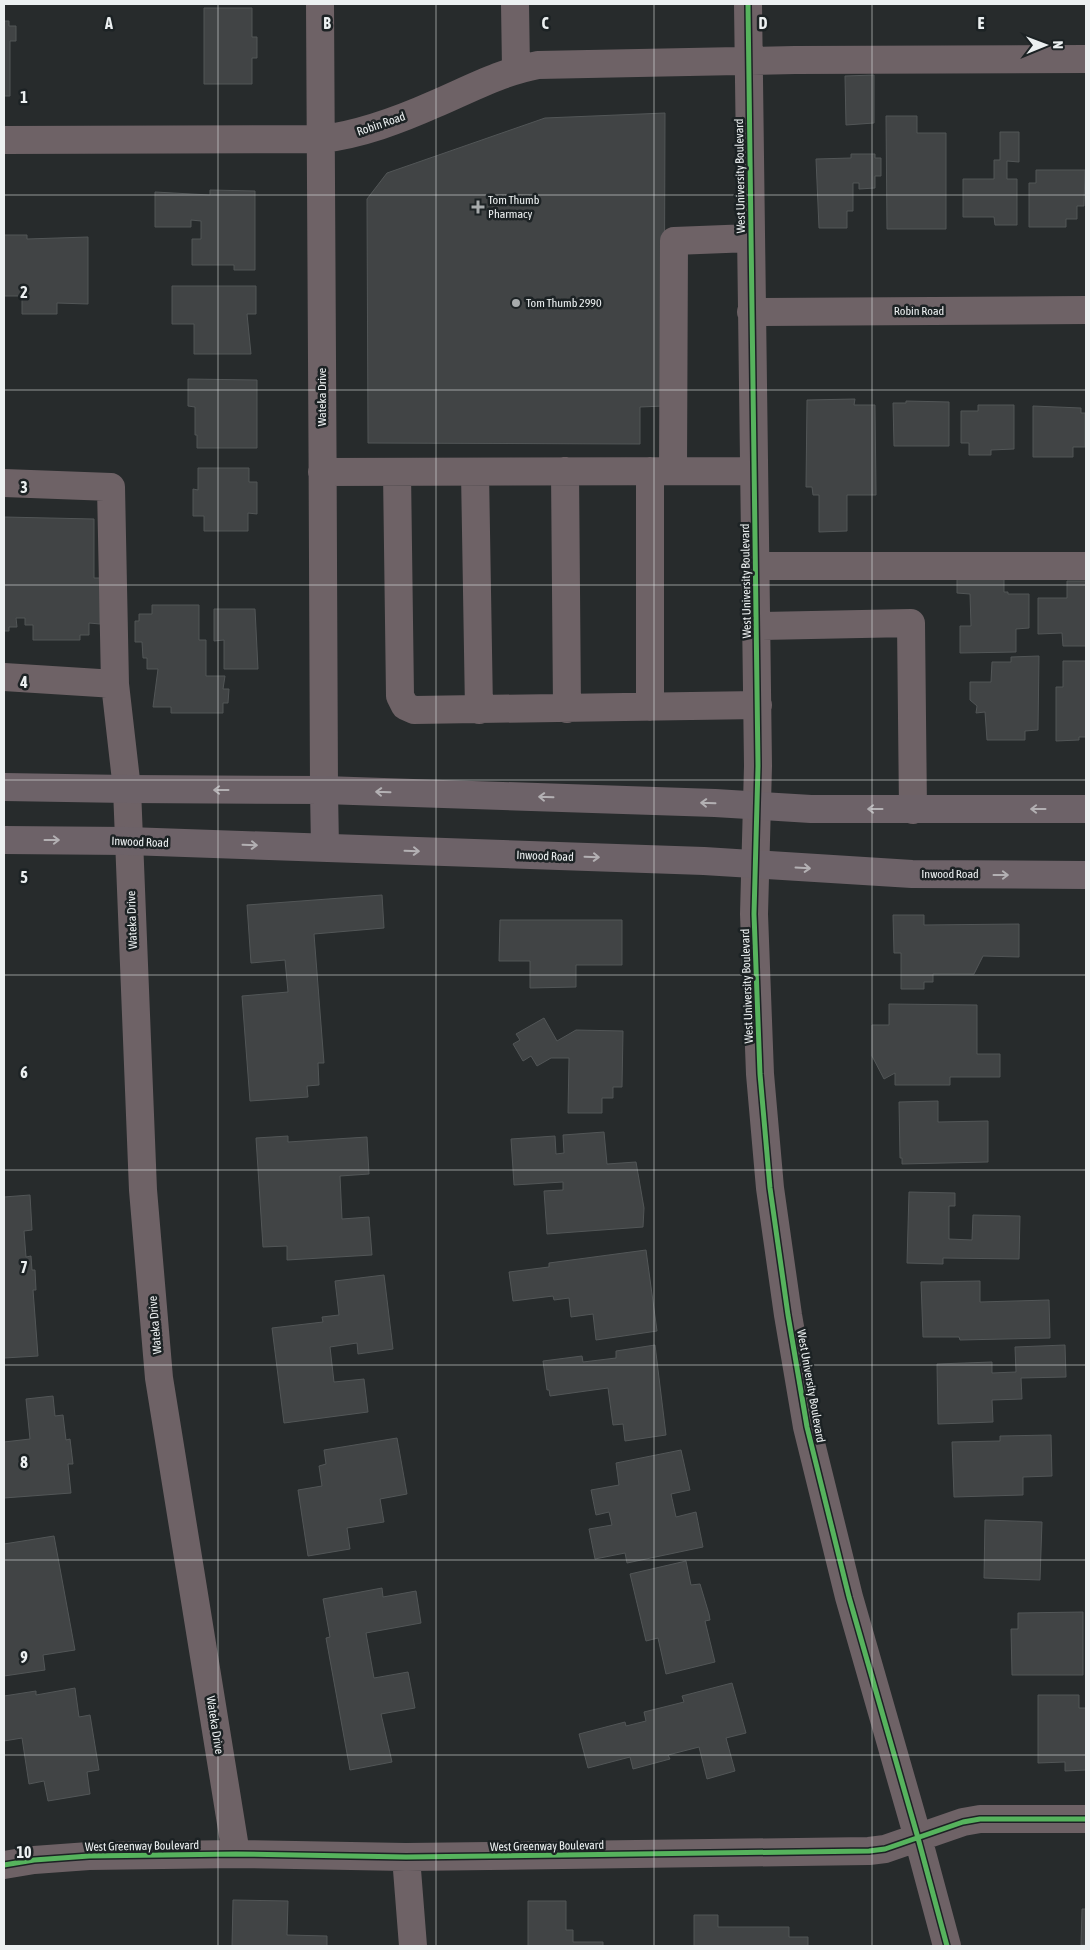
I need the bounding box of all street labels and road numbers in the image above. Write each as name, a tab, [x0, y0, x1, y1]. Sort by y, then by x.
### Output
street label: Robin Road	[355, 109, 407, 139]
street label: West University Boulevard	[732, 118, 748, 234]
street label: Robin Road	[894, 304, 944, 318]
street label: Wateka Drive	[315, 368, 329, 426]
street label: West University Boulevard	[738, 523, 754, 639]
street label: Inwood Road	[111, 834, 169, 850]
street label: Inwood Road	[516, 848, 574, 864]
street label: Inwood Road	[921, 867, 979, 881]
street label: Wateka Drive	[124, 891, 140, 949]
street label: West University Boulevard	[738, 928, 756, 1044]
street label: Wateka Drive	[145, 1295, 165, 1355]
street label: West University Boulevard	[794, 1328, 828, 1444]
street label: Wateka Drive	[204, 1695, 226, 1755]
street label: West Greenway Boulevard	[85, 1838, 199, 1854]
street label: West Greenway Boulevard	[490, 1838, 604, 1854]

